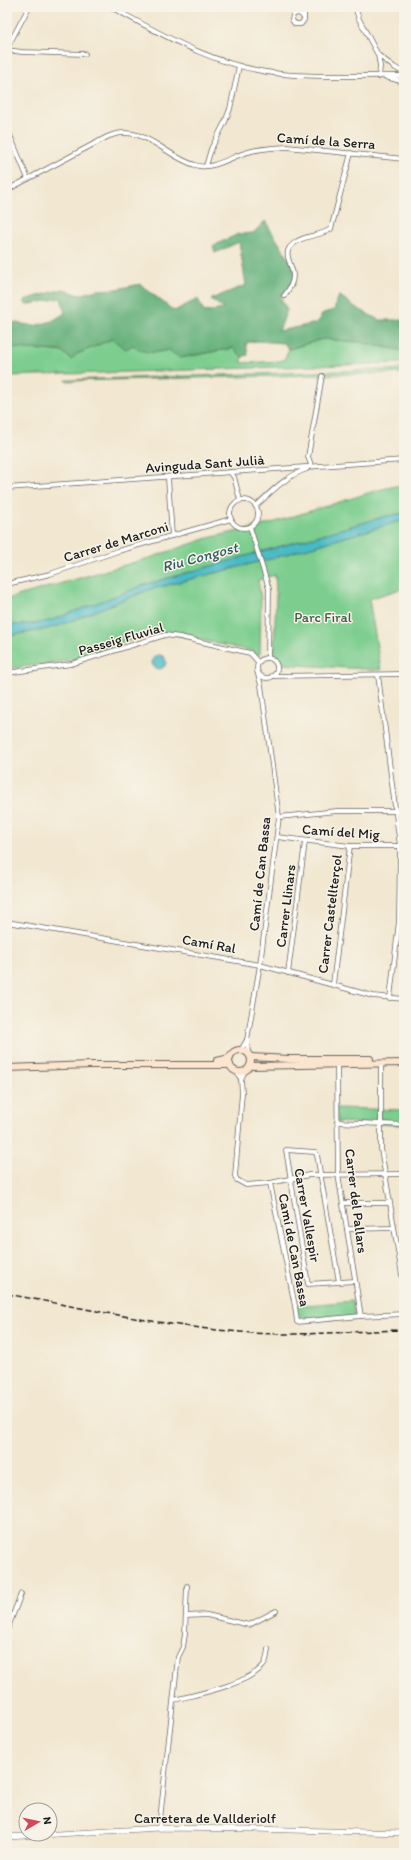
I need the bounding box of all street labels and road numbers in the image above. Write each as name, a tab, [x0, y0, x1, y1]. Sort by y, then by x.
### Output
street label: Camí de la Serra	[276, 129, 376, 153]
street label: Avinguda Sant Julià	[145, 451, 266, 477]
street label: Carrer de Marconi	[61, 518, 171, 566]
street label: Passeig Fluvial	[76, 619, 166, 659]
street label: Camí de Can Bassa	[246, 816, 274, 932]
street label: Camí del Mig	[302, 821, 381, 843]
street label: Carrer Castellterçol	[314, 853, 346, 975]
street label: Carrer Llinars	[272, 863, 300, 949]
street label: Camí Ral	[181, 931, 237, 957]
street label: Carrer del Pallars	[341, 1148, 371, 1254]
street label: Carrer Vallespir	[290, 1167, 324, 1264]
street label: Camí de Can Bassa	[275, 1192, 313, 1308]
street label: Carretera de Vallderiolf	[134, 1810, 277, 1827]

